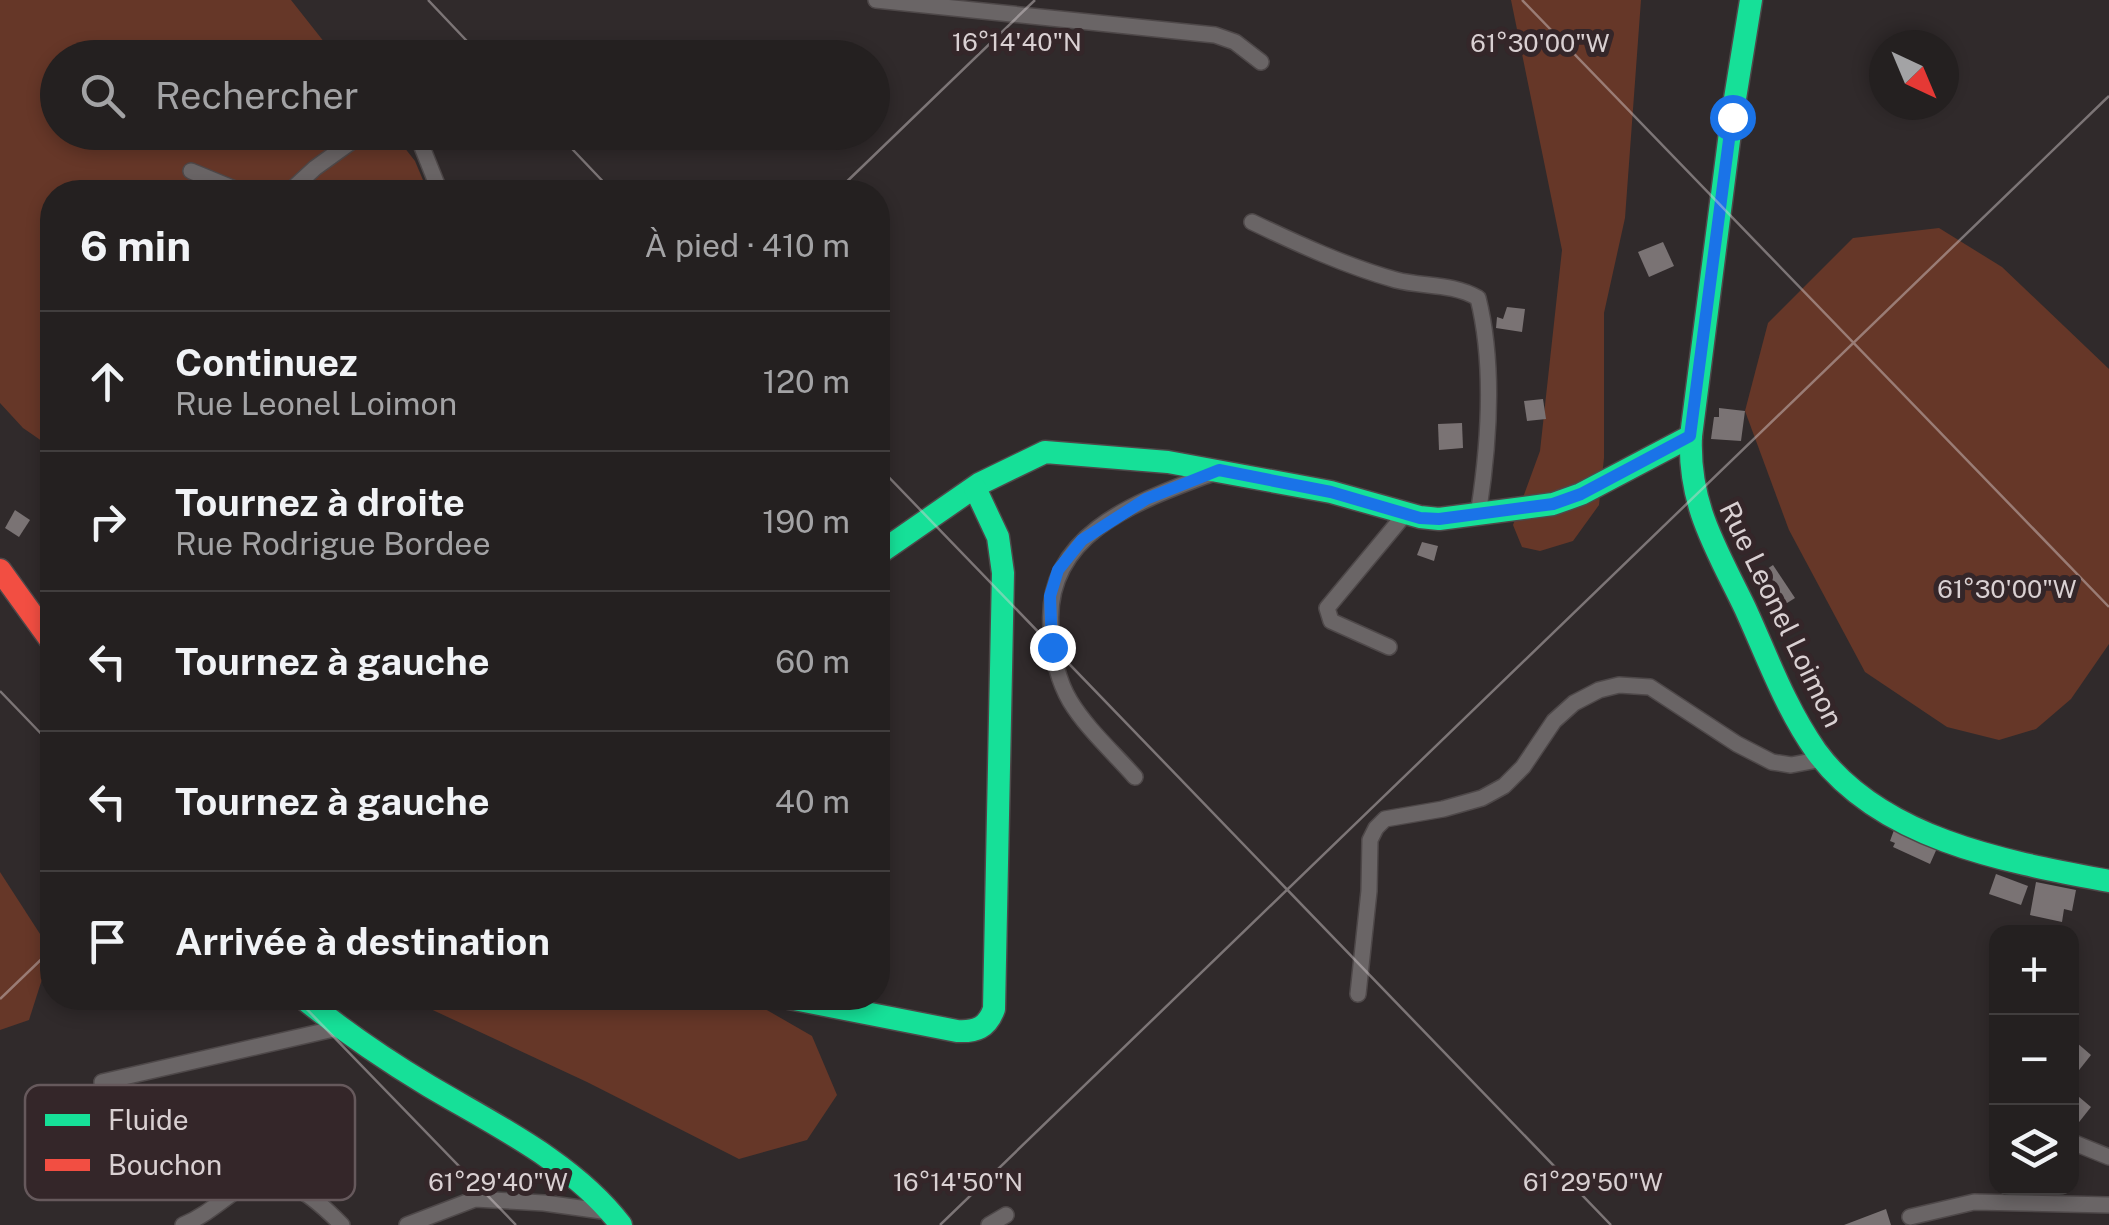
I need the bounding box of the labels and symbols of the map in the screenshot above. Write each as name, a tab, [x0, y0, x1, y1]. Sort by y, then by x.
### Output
text: 16°14'40"N	[952, 27, 1082, 57]
text: 61°30'00"W	[1470, 28, 1610, 58]
north arrow	[1869, 30, 1959, 120]
route start	[1710, 95, 1756, 141]
street label: Rue Leonel Loimon	[1713, 496, 1851, 732]
text: 61°30'00"W	[1937, 574, 2077, 604]
route end	[1030, 625, 1076, 671]
legend	[25, 1085, 355, 1200]
text: Fluide	[108, 1103, 189, 1136]
text: Bouchon	[108, 1148, 222, 1181]
text: 61°29'40"W	[428, 1167, 568, 1197]
text: 16°14'50"N	[893, 1167, 1023, 1197]
text: 61°29'50"W	[1523, 1167, 1663, 1197]

